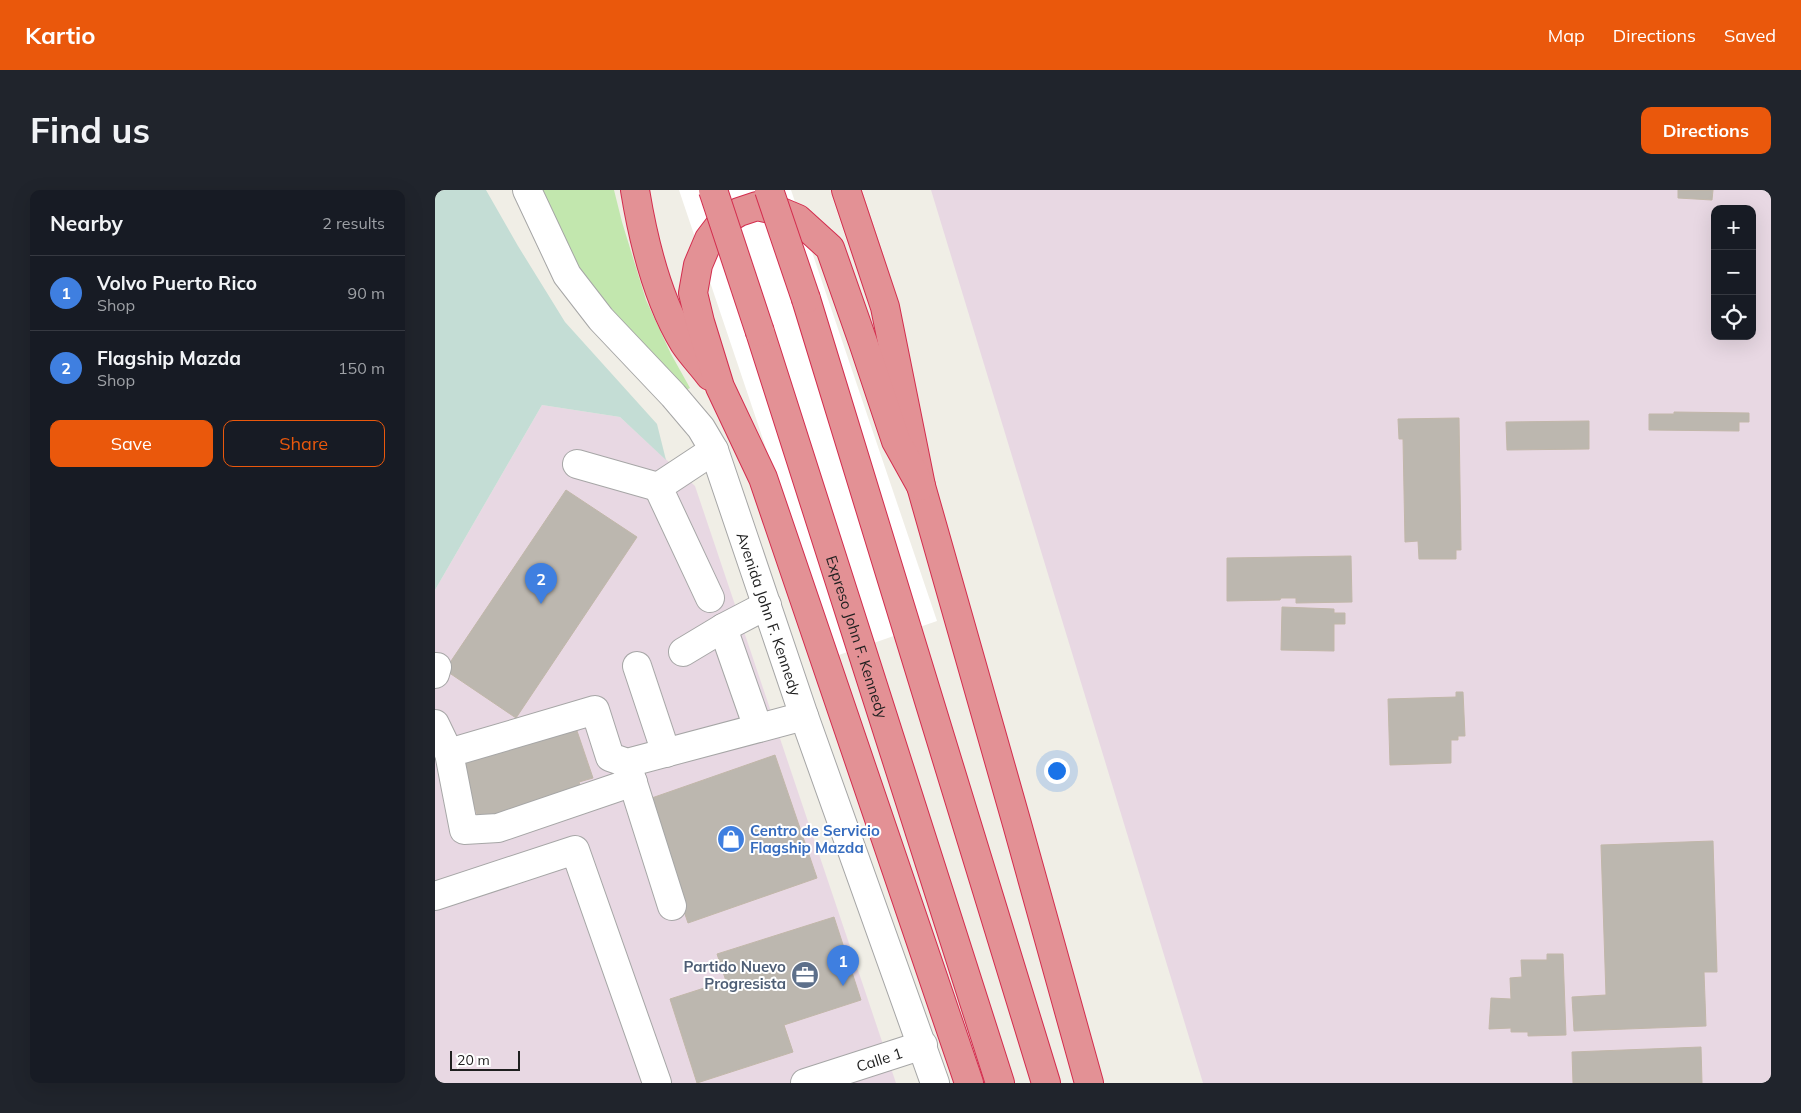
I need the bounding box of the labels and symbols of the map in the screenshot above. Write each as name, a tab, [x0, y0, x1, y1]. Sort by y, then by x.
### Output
street label: Avenida John F. Kennedy	[733, 529, 806, 698]
street label: Expreso John F. Kennedy	[822, 553, 892, 721]
pin: 2	[525, 563, 557, 604]
your location	[1044, 758, 1070, 784]
place label: Centro de Servicio Flagship Mazda	[750, 821, 880, 857]
shop icon: Centro de Servicio Flagship Mazda	[716, 824, 746, 854]
pin: 1	[827, 945, 859, 986]
place label: Partido Nuevo Progresista	[684, 957, 786, 993]
office icon: Partido Nuevo Progresista	[790, 960, 820, 990]
street label: Calle 1	[854, 1043, 905, 1075]
scale bar	[450, 1048, 520, 1071]

